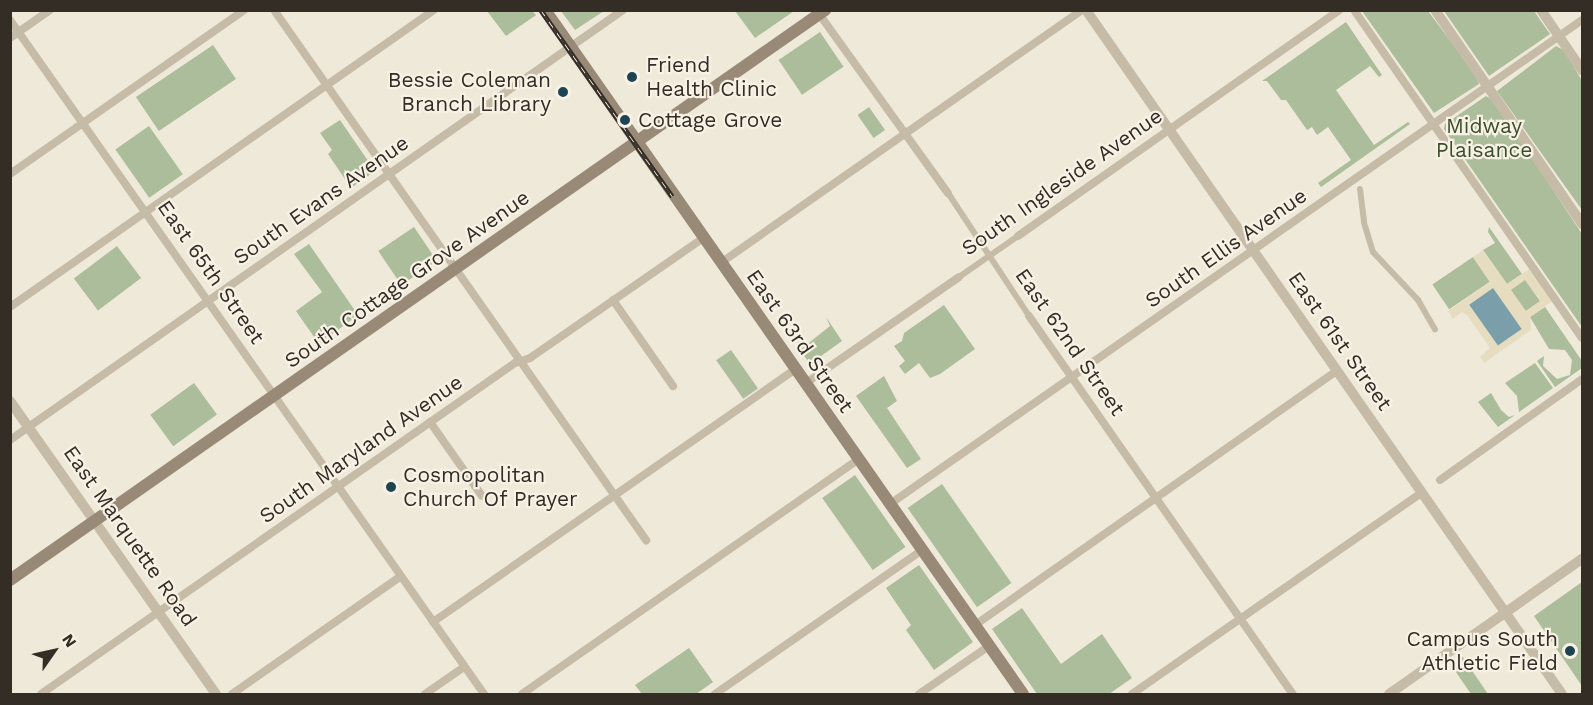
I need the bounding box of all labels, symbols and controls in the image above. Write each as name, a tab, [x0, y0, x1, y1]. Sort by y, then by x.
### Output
place label: Friend Health Clinic	[646, 52, 777, 102]
place label: Bessie Coleman Branch Library	[388, 67, 551, 117]
marker: Friend Health Clinic	[623, 68, 641, 86]
marker: Bessie Coleman Branch Library	[556, 85, 570, 99]
street label: South Ingleside Avenue	[956, 103, 1168, 261]
place label: Cottage Grove	[638, 107, 782, 133]
marker: Cottage Grove	[616, 111, 634, 129]
park label: Midway Plaisance	[1436, 113, 1532, 163]
street label: South Evans Avenue	[228, 130, 414, 270]
street label: South Ellis Avenue	[1140, 183, 1312, 313]
street label: South Cottage Grove Avenue	[279, 184, 535, 374]
street label: East 65th Street	[152, 195, 270, 349]
street label: East 62nd Street	[1010, 264, 1130, 420]
street label: East 63rd Street	[741, 265, 859, 417]
street label: East 61st Street	[1283, 267, 1397, 415]
street label: South Maryland Avenue	[254, 369, 468, 529]
street label: East Marquette Road	[58, 441, 202, 631]
place label: Cosmopolitan Church Of Prayer	[403, 462, 579, 512]
marker: Cosmopolitan Church Of Prayer	[384, 480, 398, 494]
north arrow	[24, 621, 84, 681]
place label: Campus South Athletic Field	[1407, 626, 1558, 676]
text: N	[58, 630, 81, 651]
marker: Campus South Athletic Field	[1563, 644, 1577, 658]

